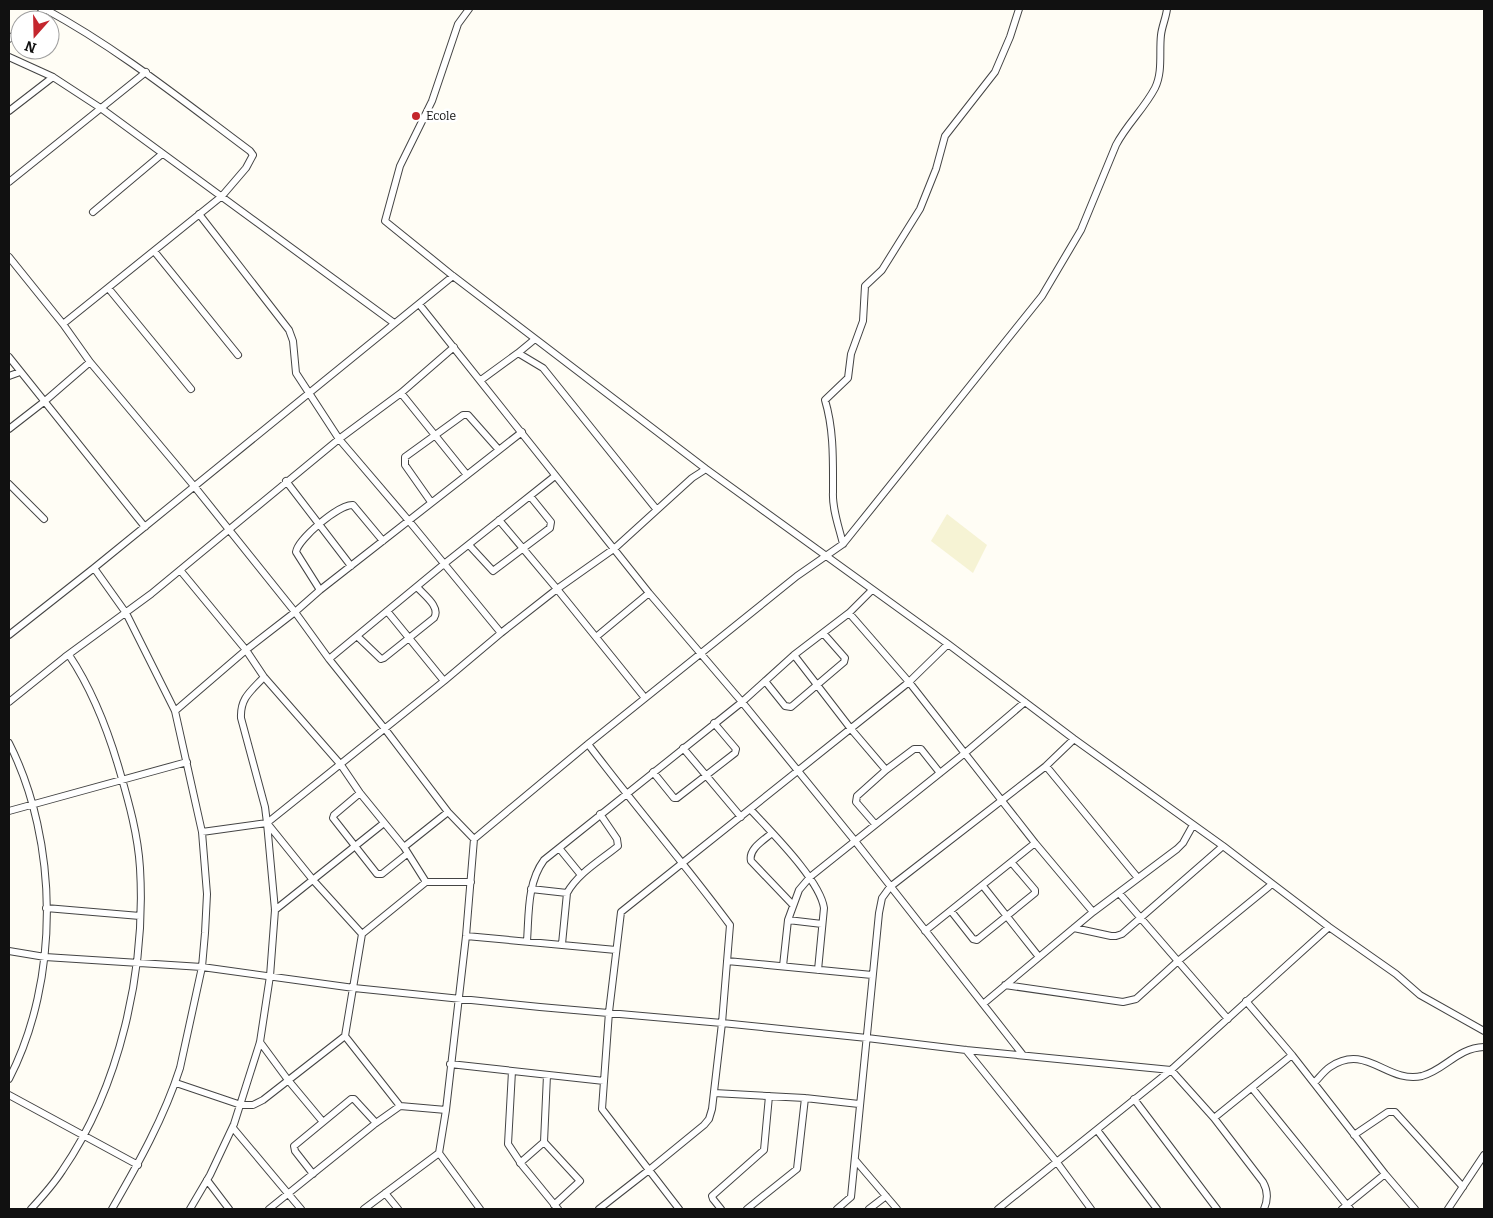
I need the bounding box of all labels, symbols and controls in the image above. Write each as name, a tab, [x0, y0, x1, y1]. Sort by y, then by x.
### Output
north arrow	[10, 10, 60, 60]
text: N	[23, 37, 39, 57]
place label: Ecole	[426, 109, 456, 123]
marker: Ecole	[410, 110, 422, 122]

